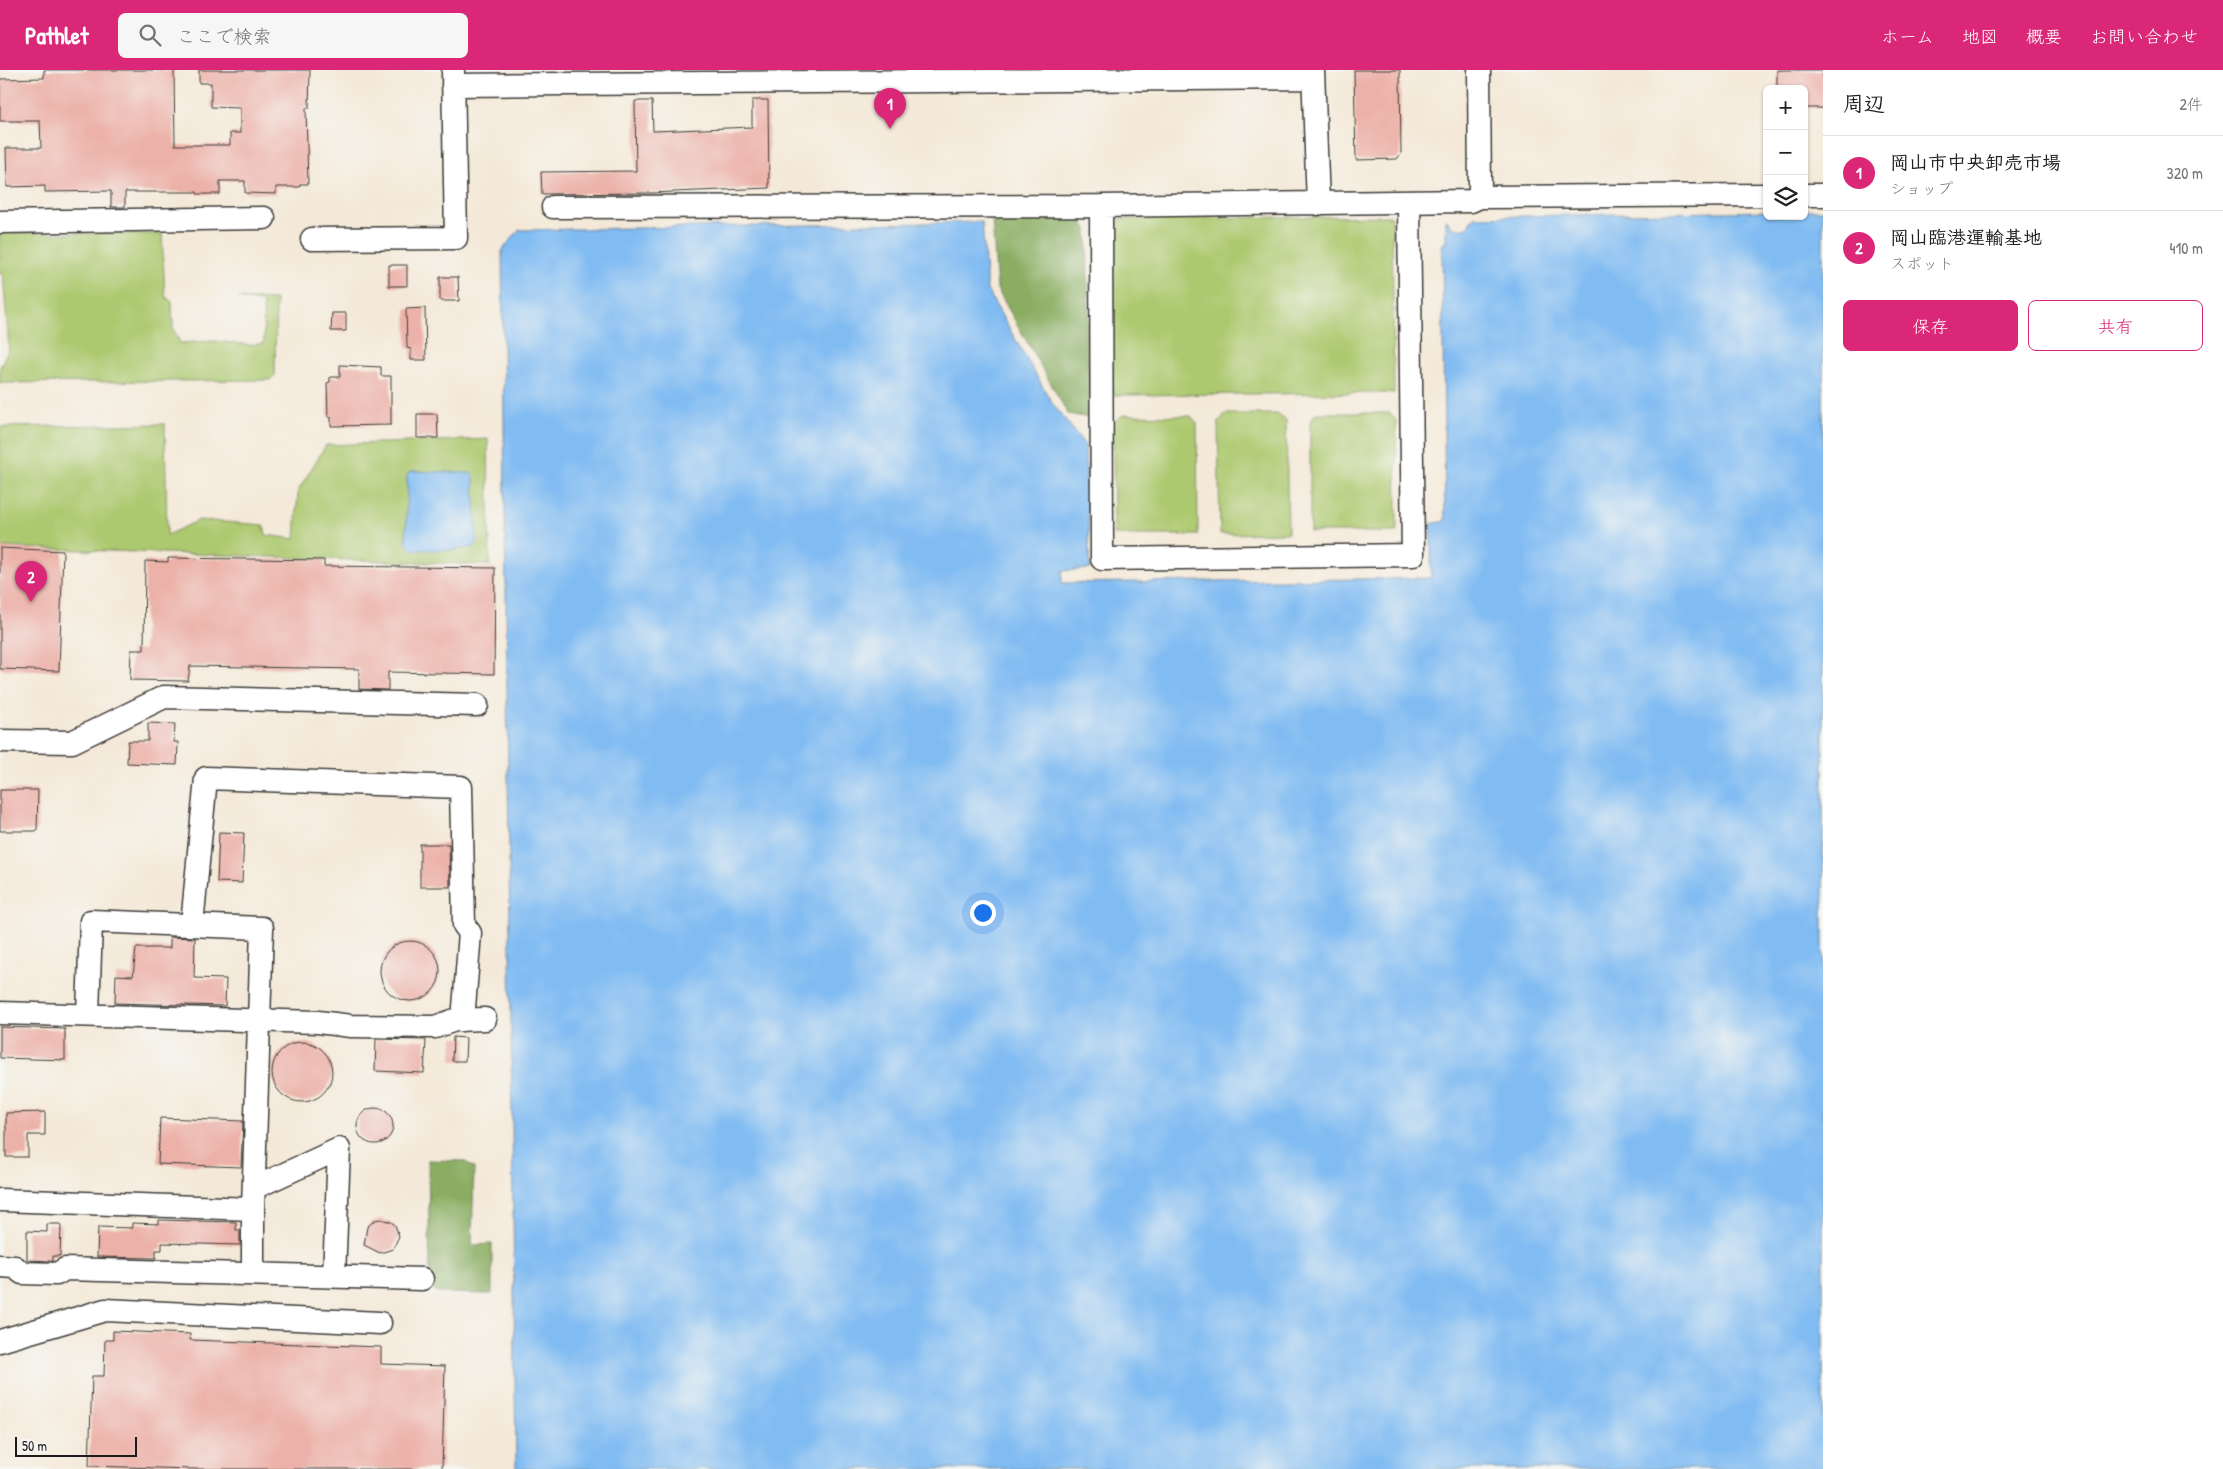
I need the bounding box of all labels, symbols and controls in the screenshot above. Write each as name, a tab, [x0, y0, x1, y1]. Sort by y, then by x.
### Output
search box	[118, 13, 468, 58]
text: Pathlet	[25, 19, 88, 51]
icon: search	[136, 21, 164, 49]
text: ここで検索	[176, 23, 272, 49]
text: ホーム	[1881, 24, 1934, 49]
text: 地図	[1962, 24, 1998, 49]
text: 概要	[2026, 24, 2062, 49]
text: お問い合わせ	[2090, 24, 2198, 49]
map controls	[1763, 85, 1808, 220]
button: +	[1763, 85, 1808, 130]
pin: 1	[874, 88, 906, 129]
text: 周辺	[1843, 89, 1885, 118]
text: 2件	[2180, 93, 2203, 115]
button: −	[1763, 130, 1808, 175]
text: 岡山市中央卸売市場	[1890, 149, 2061, 175]
text: 1	[1856, 162, 1862, 184]
text: 320 m	[2167, 162, 2203, 184]
button: layers	[1763, 175, 1808, 220]
text: ショップ	[1890, 177, 1953, 199]
text: 岡山臨港運輸基地	[1890, 224, 2042, 250]
text: 2	[1855, 237, 1863, 259]
text: 410 m	[2169, 237, 2203, 259]
text: スポット	[1890, 252, 1954, 274]
button: 保存	[1843, 300, 2018, 351]
button: 共有	[2028, 300, 2203, 351]
pin: 2	[15, 561, 47, 602]
your location	[970, 900, 996, 926]
scale bar	[15, 1434, 138, 1457]
text: 50 m	[22, 1436, 47, 1455]

